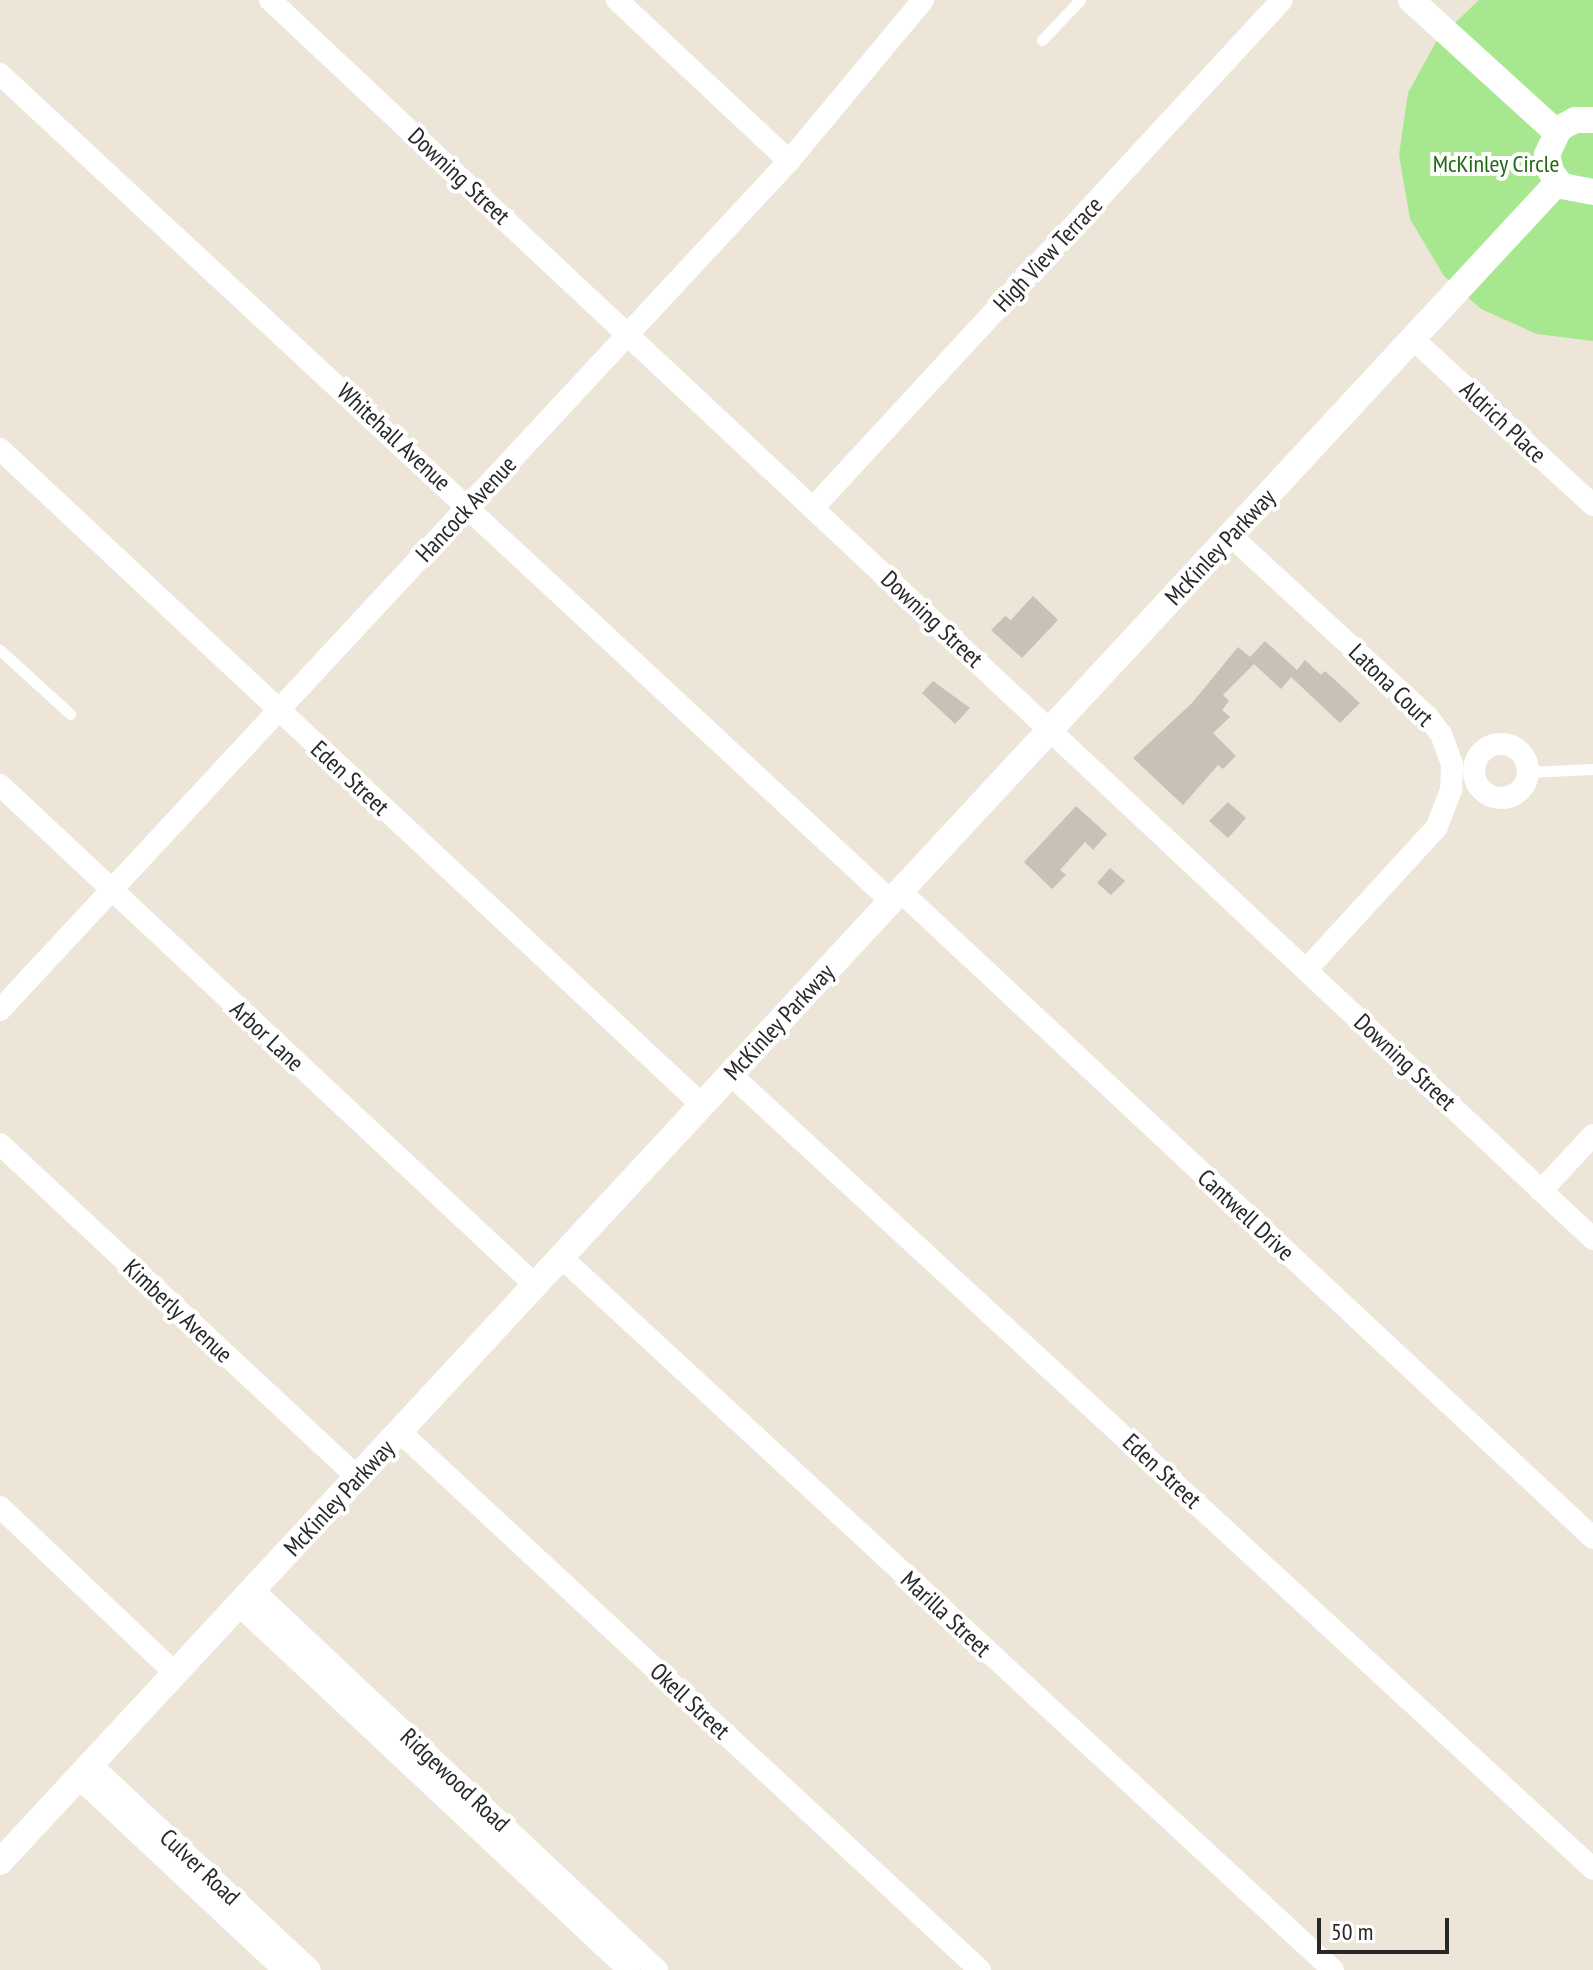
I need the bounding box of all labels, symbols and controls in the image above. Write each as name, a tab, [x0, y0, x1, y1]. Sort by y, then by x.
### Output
street label: Downing Street	[402, 122, 516, 230]
park label: McKinley Circle	[1432, 150, 1560, 178]
street label: High View Terrace	[987, 190, 1109, 318]
street label: Aldrich Place	[1454, 375, 1552, 469]
street label: Whitehall Avenue	[331, 377, 457, 497]
street label: Hancock Avenue	[409, 450, 523, 568]
street label: McKinley Parkway	[1159, 483, 1281, 611]
street label: Downing Street	[875, 565, 989, 673]
street label: Latona Court	[1343, 638, 1439, 732]
street label: Eden Street	[305, 735, 395, 821]
street label: McKinley Parkway	[718, 958, 840, 1086]
street label: Arbor Lane	[224, 995, 310, 1077]
street label: Downing Street	[1348, 1008, 1462, 1116]
street label: Cantwell Drive	[1192, 1163, 1300, 1267]
street label: Kimberly Avenue	[117, 1253, 239, 1369]
street label: Eden Street	[1117, 1428, 1207, 1514]
street label: McKinley Parkway	[278, 1434, 400, 1562]
street label: Marilla Street	[895, 1565, 997, 1663]
street label: Okell Street	[644, 1657, 736, 1745]
street label: Ridgewood Road	[395, 1722, 515, 1838]
street label: Culver Road	[154, 1823, 246, 1911]
scale bar	[1321, 1902, 1453, 1952]
text: 50 m	[1331, 1916, 1373, 1947]

